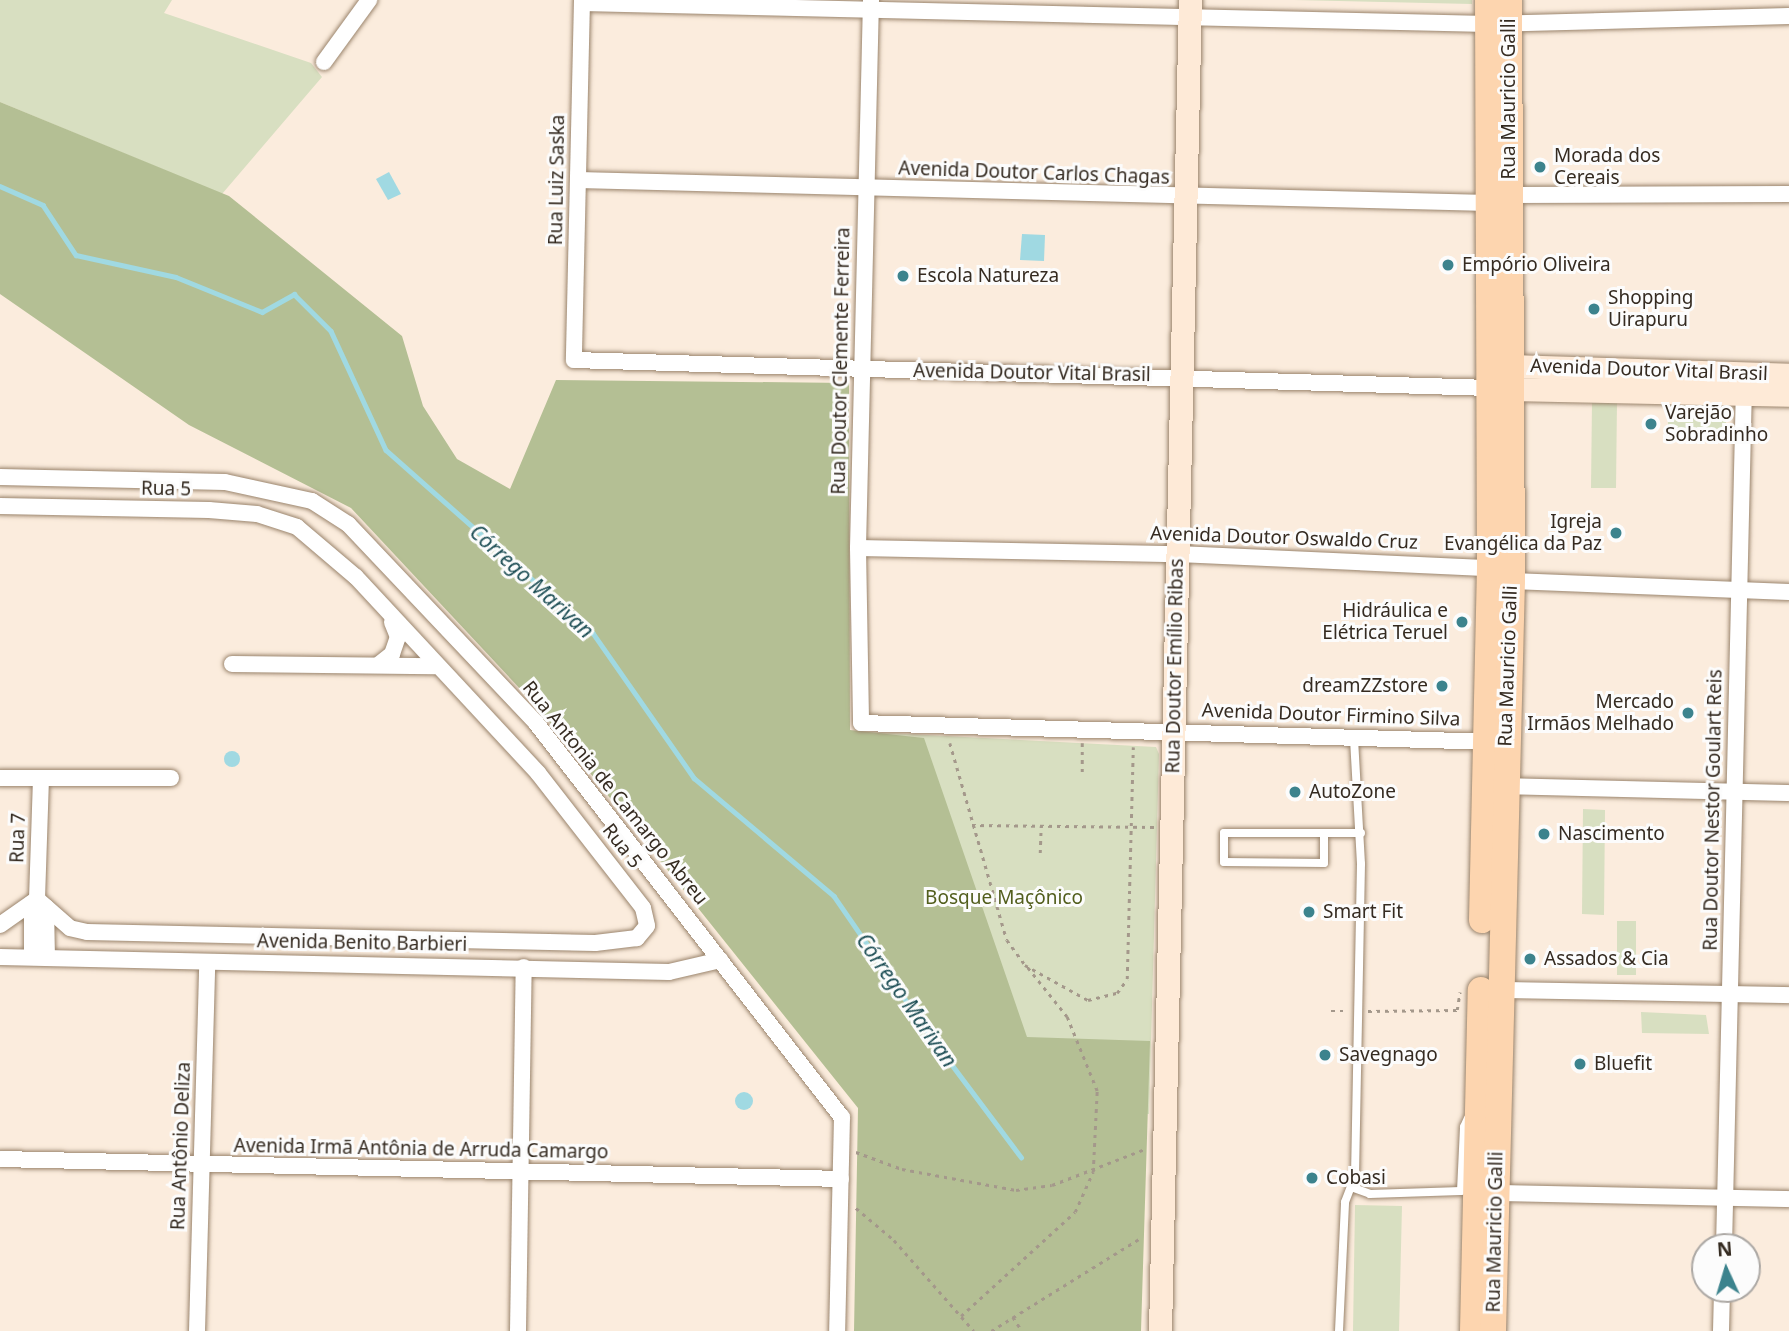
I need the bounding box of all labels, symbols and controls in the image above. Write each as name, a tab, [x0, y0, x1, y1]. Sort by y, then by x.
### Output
street label: Rua Mauricio Galli	[1498, 18, 1520, 180]
street label: Rua Luiz Saska	[544, 114, 570, 246]
place label: Morada dos Cereais	[1554, 145, 1660, 189]
street label: Avenida Doutor Carlos Chagas	[898, 157, 1170, 189]
marker: Morada dos Cereais	[1532, 159, 1548, 175]
street label: Rua Doutor Clemente Ferreira	[827, 227, 855, 495]
place label: Empório Oliveira	[1462, 254, 1611, 276]
marker: Empório Oliveira	[1440, 257, 1456, 273]
place label: Escola Natureza	[917, 265, 1059, 287]
marker: Escola Natureza	[895, 268, 911, 284]
place label: Shopping Uirapuru	[1608, 287, 1693, 331]
marker: Shopping Uirapuru	[1586, 301, 1602, 317]
street label: Avenida Doutor Vital Brasil	[1530, 354, 1768, 386]
street label: Avenida Doutor Vital Brasil	[913, 360, 1151, 386]
place label: Varejão Sobradinho	[1665, 402, 1768, 446]
marker: Varejão Sobradinho	[1643, 416, 1659, 432]
street label: Rua 5	[141, 477, 191, 501]
place label: Igreja Evangélica da Paz	[1444, 511, 1602, 555]
water label: Córrego Marivan	[465, 519, 599, 643]
street label: Avenida Doutor Oswaldo Cruz	[1150, 522, 1418, 554]
marker: Igreja Evangélica da Paz	[1608, 525, 1624, 541]
street label: Rua Doutor Emílio Ribas	[1162, 558, 1188, 774]
street label: Rua Mauricio Galli	[1494, 585, 1522, 747]
place label: Hidráulica e Elétrica Teruel	[1322, 600, 1448, 644]
marker: Hidráulica e Elétrica Teruel	[1454, 614, 1470, 630]
street label: Rua Doutor Nestor Goulart Reis	[1699, 669, 1727, 951]
place label: dreamZZstore	[1302, 675, 1428, 697]
street label: Rua Antonia de Camargo Abreu	[518, 676, 712, 910]
marker: dreamZZstore	[1434, 678, 1450, 694]
place label: Mercado Irmãos Melhado	[1527, 691, 1674, 735]
street label: Avenida Doutor Firmino Silva	[1201, 699, 1461, 731]
marker: Mercado Irmãos Melhado	[1680, 705, 1696, 721]
place label: AutoZone	[1309, 781, 1396, 803]
marker: AutoZone	[1287, 784, 1303, 800]
street label: Rua 7	[6, 813, 30, 863]
street label: Rua 5	[598, 819, 646, 873]
place label: Nascimento	[1558, 823, 1665, 845]
marker: Nascimento	[1536, 826, 1552, 842]
park label: Bosque Maçônico	[925, 887, 1083, 909]
place label: Smart Fit	[1323, 901, 1403, 923]
marker: Smart Fit	[1301, 904, 1317, 920]
water label: Córrego Marivan	[851, 928, 963, 1072]
street label: Avenida Benito Barbieri	[257, 930, 467, 956]
place label: Assados & Cia	[1544, 948, 1669, 970]
marker: Assados & Cia	[1522, 951, 1538, 967]
place label: Savegnago	[1339, 1044, 1438, 1066]
marker: Savegnago	[1317, 1047, 1333, 1063]
place label: Bluefit	[1594, 1053, 1652, 1075]
marker: Bluefit	[1572, 1056, 1588, 1072]
street label: Rua Antônio Deliza	[167, 1061, 195, 1231]
street label: Avenida Irmã Antônia de Arruda Camargo	[233, 1134, 609, 1164]
street label: Rua Mauricio Galli	[1482, 1151, 1508, 1313]
place label: Cobasi	[1326, 1167, 1386, 1189]
marker: Cobasi	[1304, 1170, 1320, 1186]
north arrow	[1691, 1233, 1761, 1303]
text: N	[1716, 1236, 1733, 1263]

